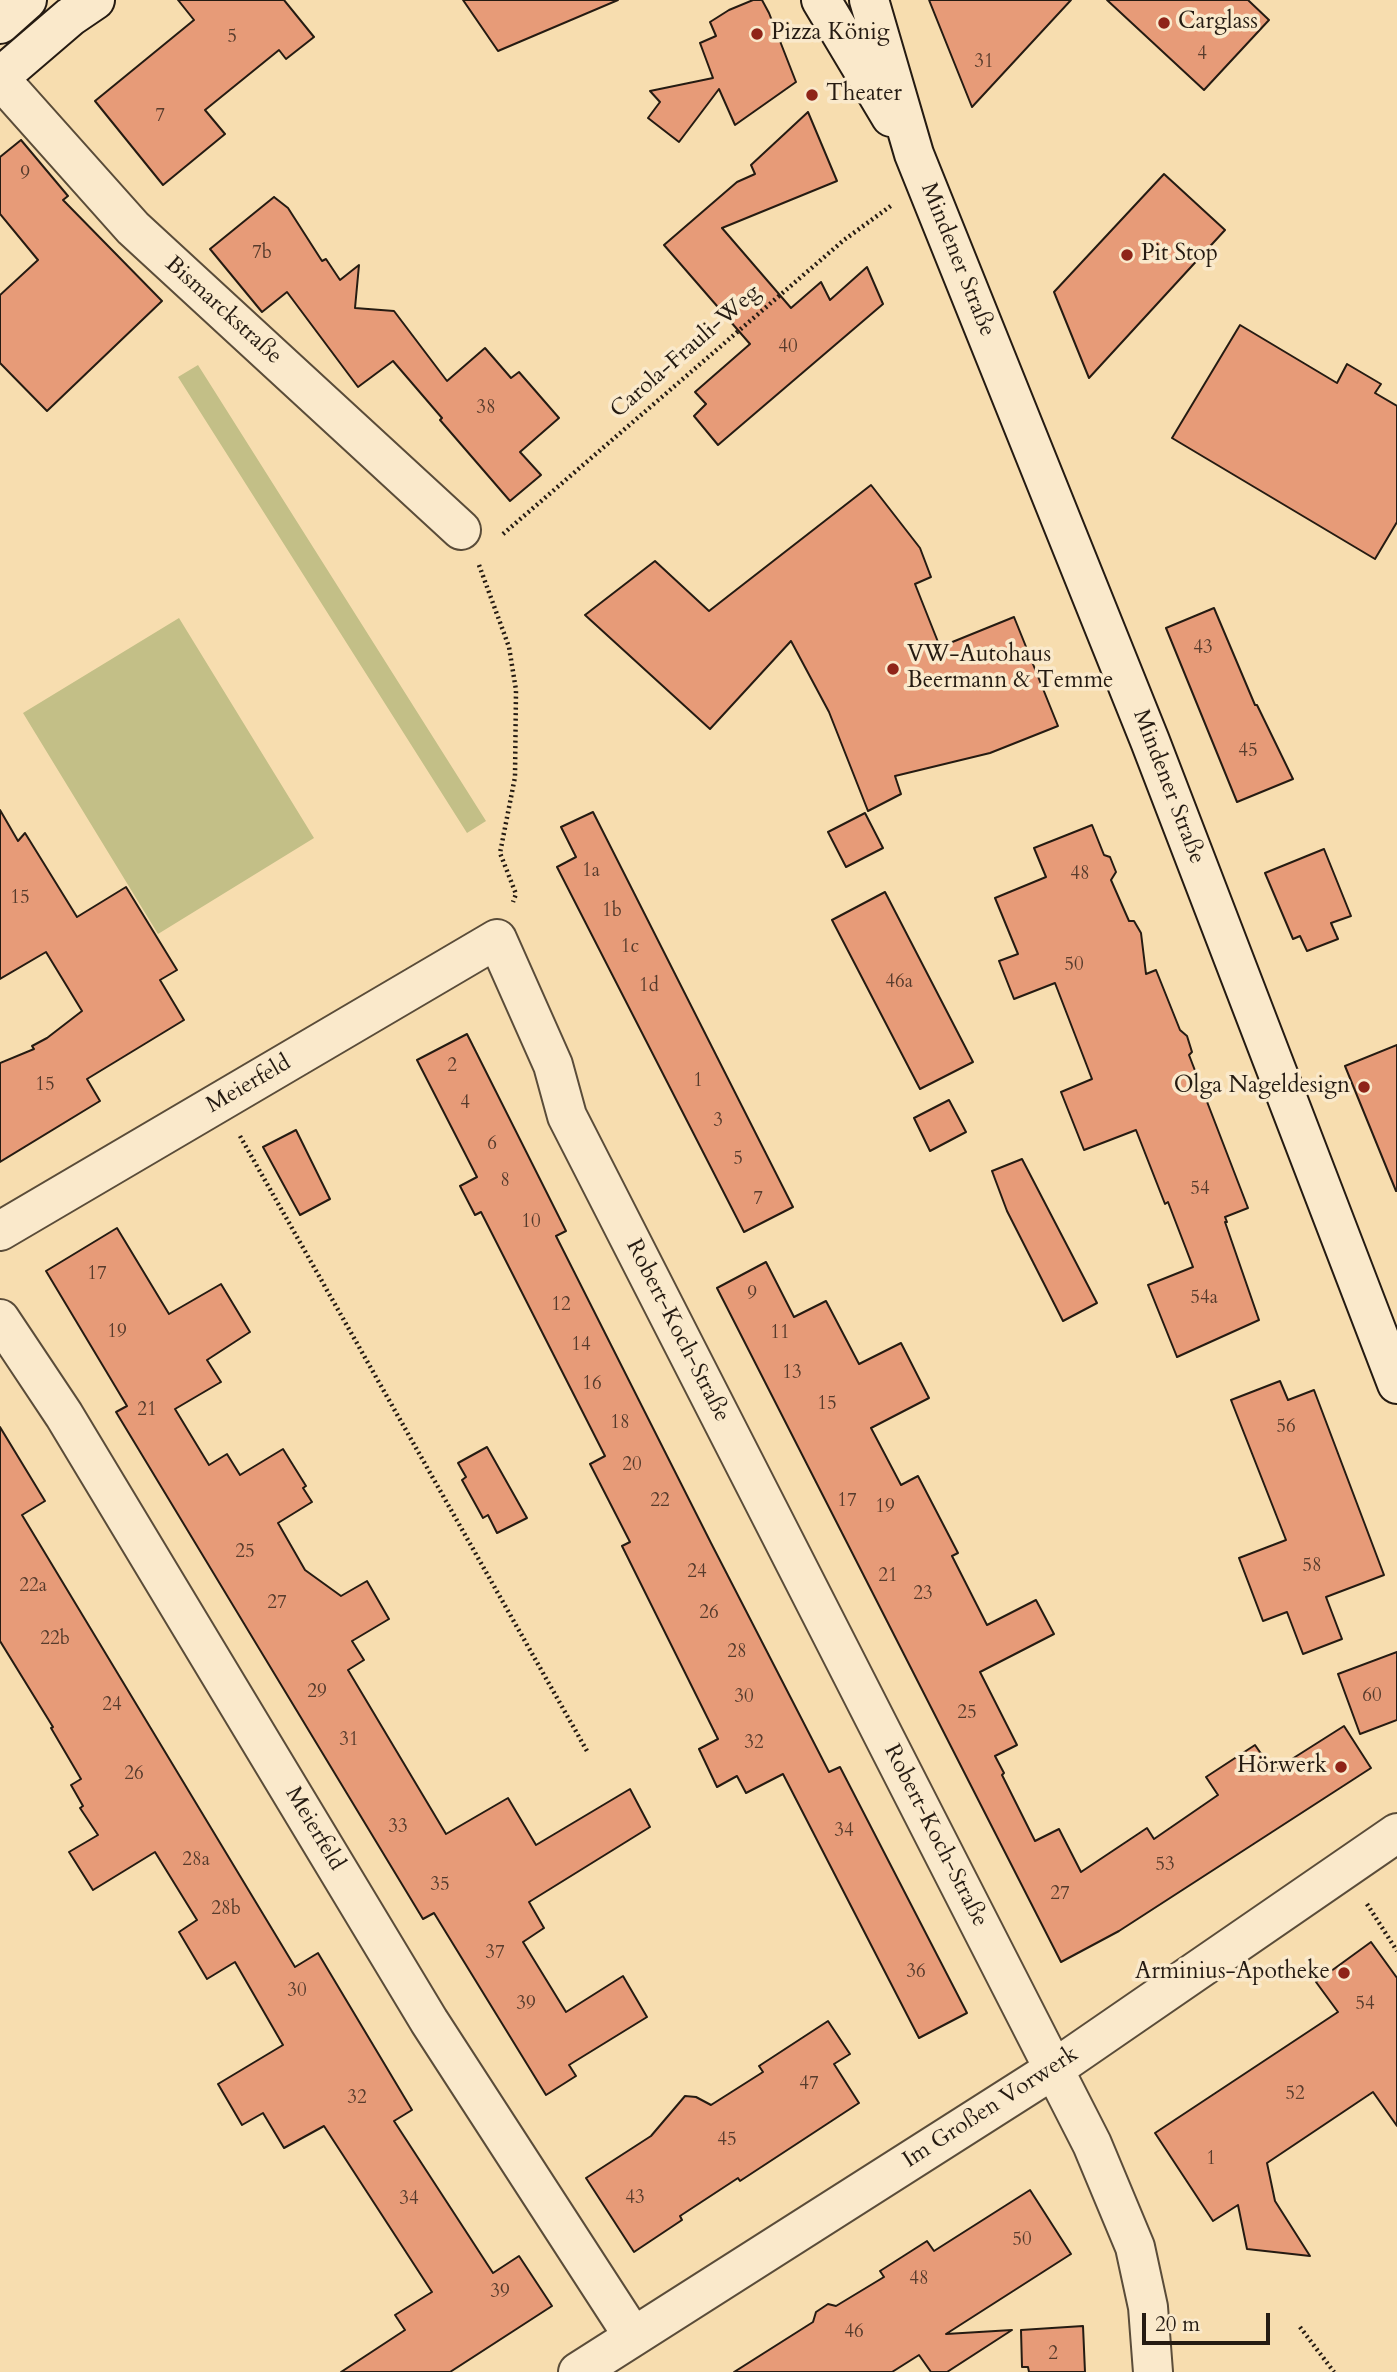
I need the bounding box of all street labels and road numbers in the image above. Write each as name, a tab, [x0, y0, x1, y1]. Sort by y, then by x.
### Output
street label: Mindener Straße	[914, 179, 1000, 341]
street label: Bismarckstraße	[159, 251, 287, 371]
street label: Carola-Frauli-Weg	[605, 279, 767, 425]
street label: Mindener Straße	[1126, 706, 1210, 868]
street label: Meierfeld	[202, 1050, 296, 1120]
street label: Robert-Koch-Straße	[619, 1235, 735, 1427]
street label: Robert-Koch-Straße	[877, 1740, 993, 1932]
street label: Meierfeld	[278, 1782, 350, 1876]
street label: Im Großen Vorwerk	[898, 2041, 1084, 2175]

